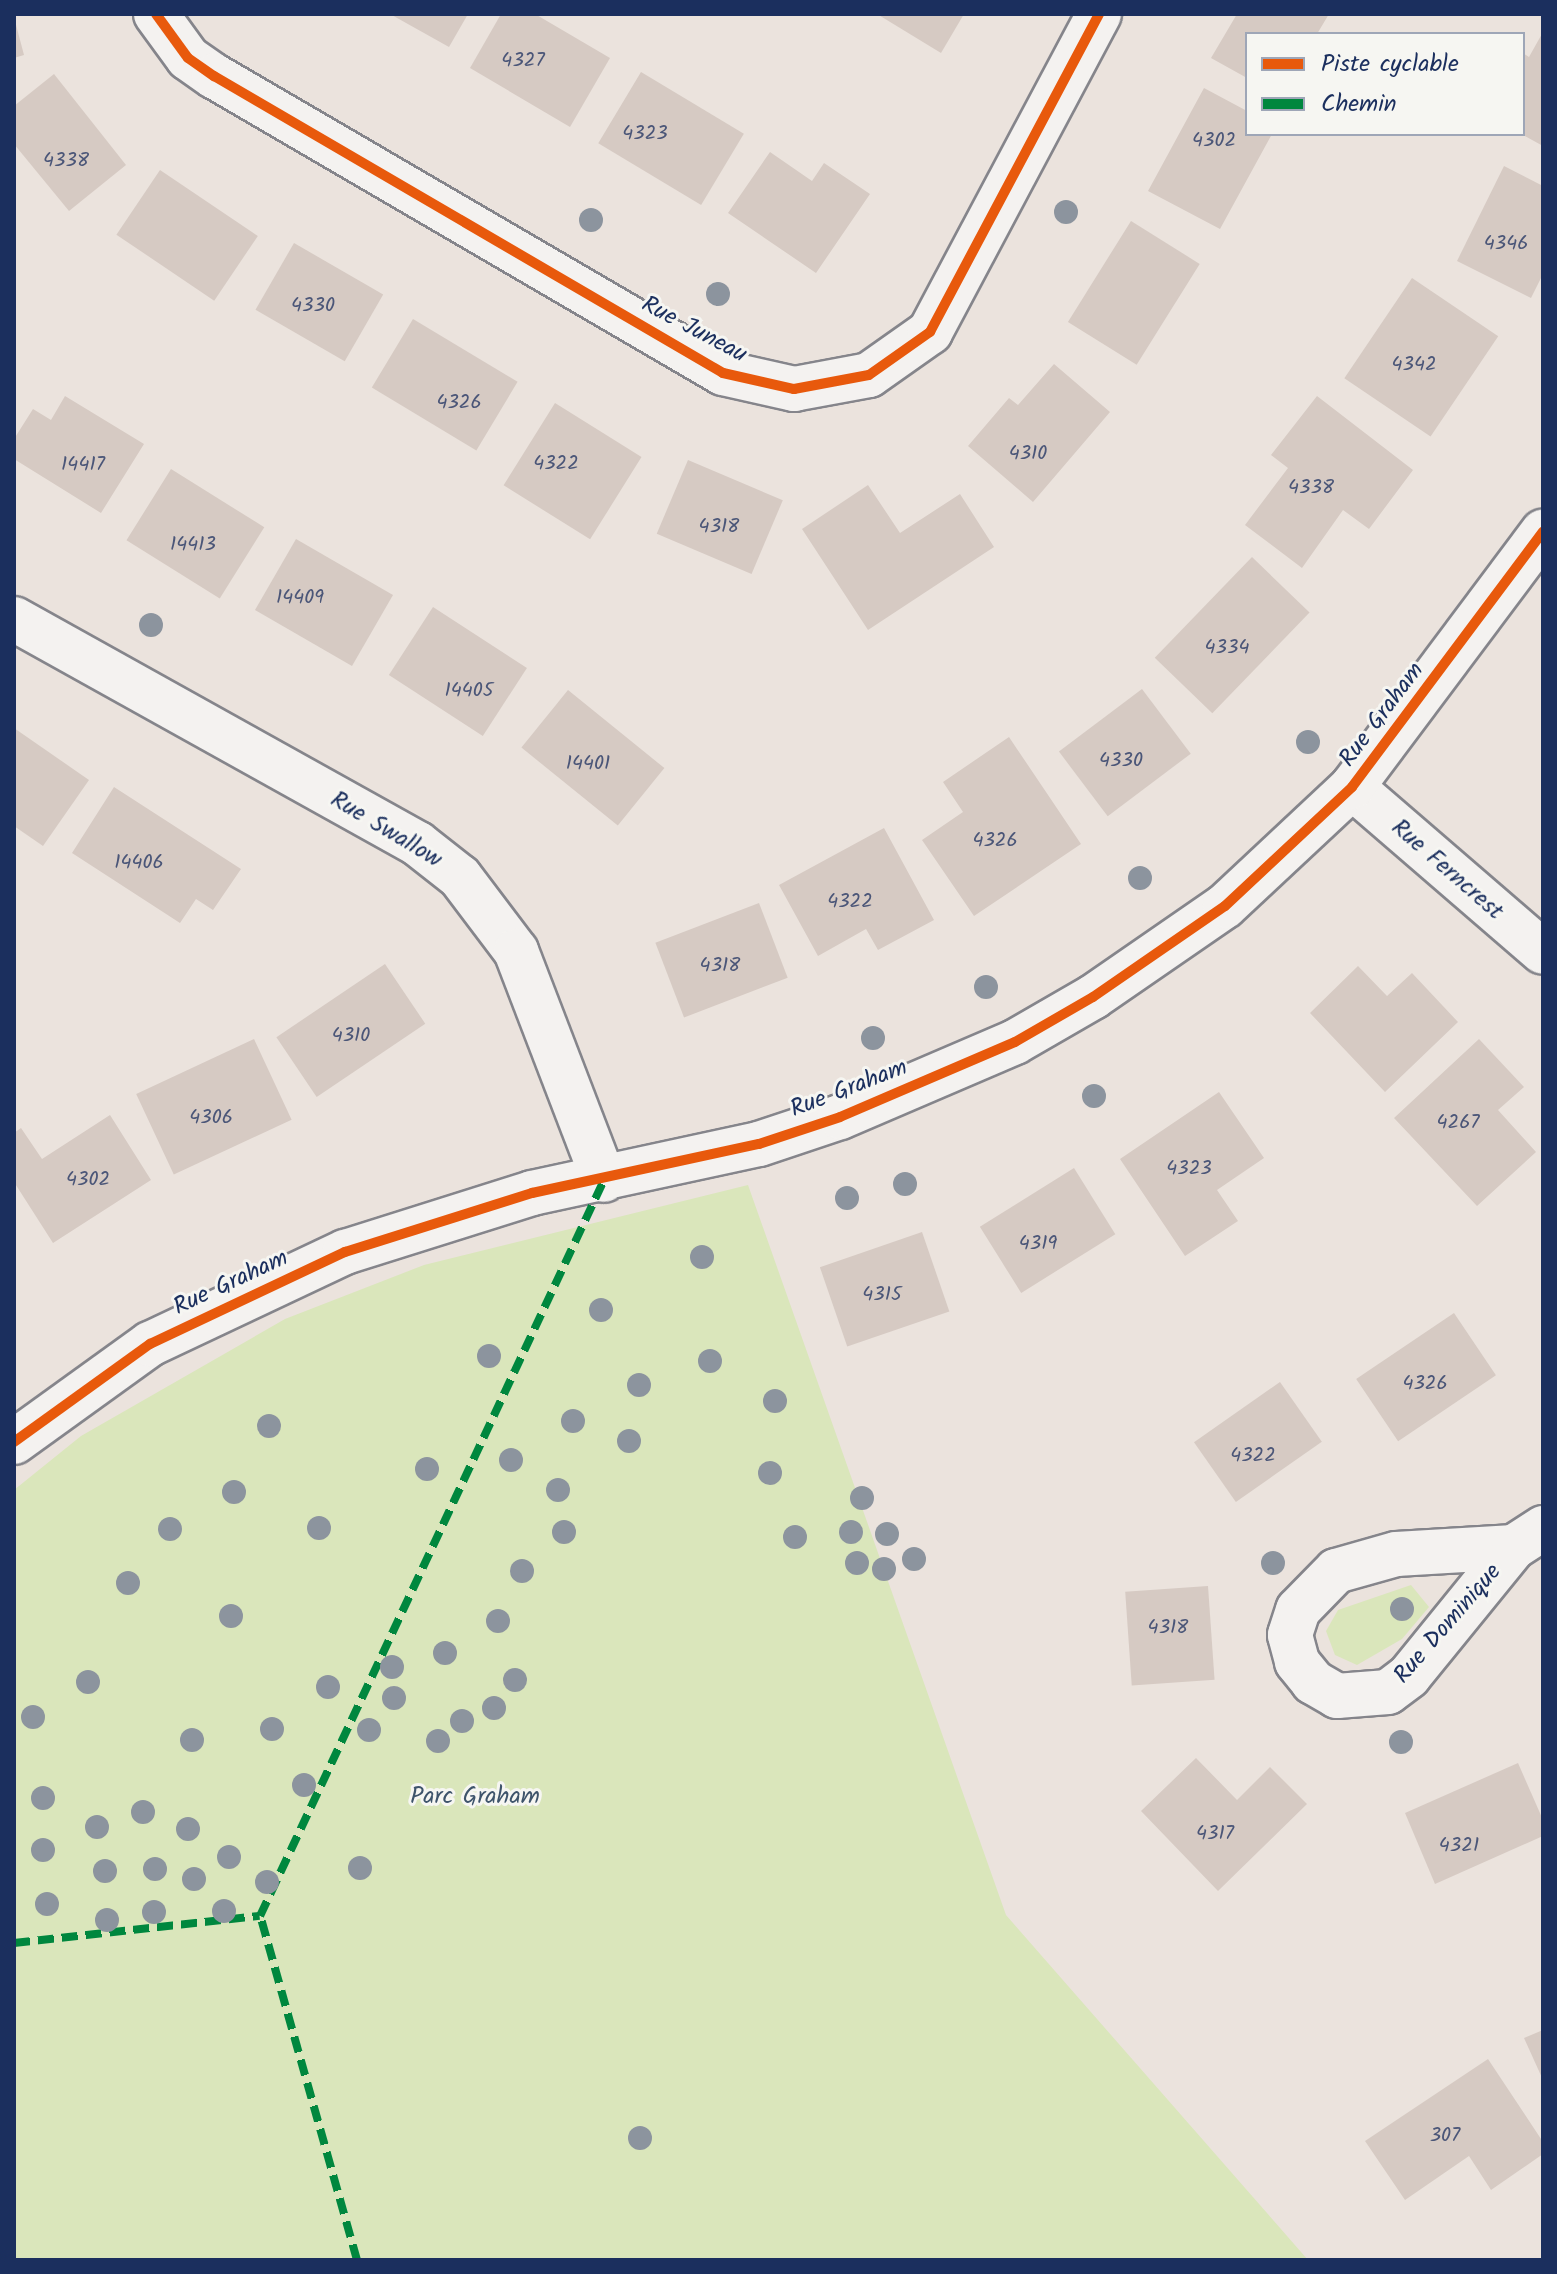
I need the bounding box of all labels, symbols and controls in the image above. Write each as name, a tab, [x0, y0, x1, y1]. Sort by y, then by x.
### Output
legend	[1245, 32, 1525, 136]
text: Piste cyclable	[1321, 45, 1459, 84]
house number: 4327	[501, 49, 545, 73]
text: Chemin	[1321, 85, 1397, 124]
house number: 4323	[622, 122, 668, 146]
house number: 4302	[1192, 129, 1236, 153]
house number: 4338	[43, 149, 89, 173]
house number: 4346	[1484, 232, 1528, 256]
street label: Rue Juneau	[636, 290, 752, 370]
house number: 4330	[291, 294, 335, 318]
house number: 4342	[1391, 353, 1437, 377]
house number: 4326	[436, 391, 482, 415]
house number: 4310	[1009, 442, 1047, 466]
house number: 4322	[533, 452, 579, 476]
house number: 14417	[61, 453, 105, 477]
house number: 4338	[1288, 476, 1334, 500]
house number: 4318	[699, 515, 739, 539]
house number: 14413	[170, 533, 216, 557]
house number: 14409	[276, 586, 324, 610]
house number: 4334	[1205, 636, 1249, 660]
street label: Rue Graham	[1333, 657, 1431, 773]
house number: 14405	[444, 679, 494, 703]
house number: 4330	[1099, 749, 1143, 773]
house number: 14401	[566, 752, 610, 776]
street label: Rue Swallow	[325, 785, 447, 875]
street label: Rue Ferncrest	[1385, 814, 1509, 926]
house number: 4326	[972, 829, 1018, 853]
house number: 14406	[114, 851, 164, 875]
house number: 4322	[827, 890, 873, 914]
house number: 4318	[700, 954, 740, 978]
house number: 4310	[332, 1024, 370, 1048]
street label: Rue Graham	[786, 1054, 912, 1124]
house number: 4306	[189, 1106, 233, 1130]
house number: 4267	[1437, 1111, 1479, 1135]
house number: 4323	[1166, 1157, 1212, 1181]
house number: 4302	[66, 1168, 110, 1192]
house number: 4319	[1019, 1232, 1057, 1256]
street label: Rue Graham	[169, 1244, 293, 1322]
house number: 4315	[862, 1283, 902, 1307]
house number: 4326	[1402, 1372, 1448, 1396]
house number: 4322	[1230, 1444, 1276, 1468]
street label: Rue Dominique	[1388, 1558, 1508, 1690]
house number: 4318	[1148, 1616, 1188, 1640]
park label: Parc Graham	[410, 1783, 540, 1811]
house number: 4317	[1196, 1822, 1234, 1846]
house number: 4321	[1439, 1834, 1479, 1858]
house number: 307	[1430, 2124, 1460, 2148]

